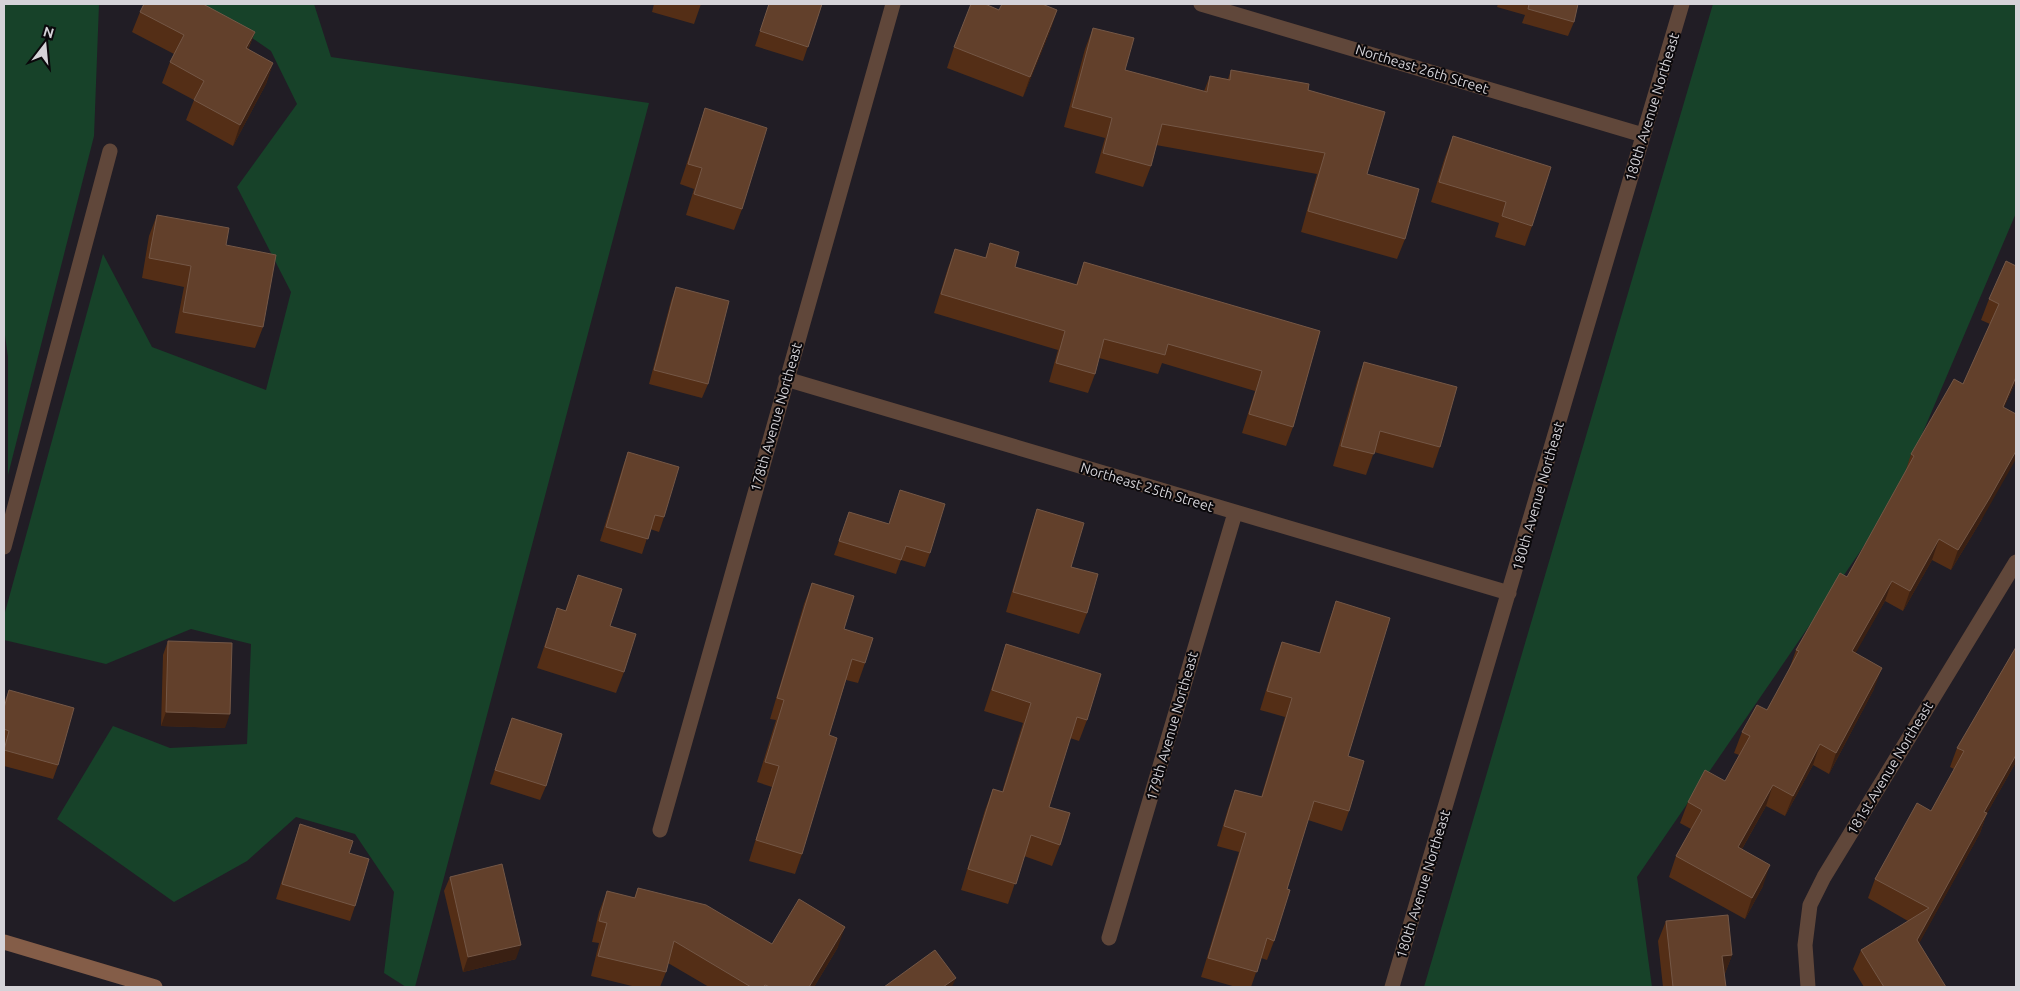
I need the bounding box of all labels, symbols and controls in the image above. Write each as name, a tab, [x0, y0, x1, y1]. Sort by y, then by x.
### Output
north arrow	[20, 20, 70, 70]
text: N	[41, 23, 56, 42]
street label: 180th Avenue Northeast	[1622, 30, 1682, 183]
street label: Northeast 26th Street	[1354, 41, 1491, 97]
street label: 178th Avenue Northeast	[747, 340, 805, 493]
street label: 180th Avenue Northeast	[1509, 419, 1567, 572]
street label: Northeast 25th Street	[1079, 459, 1216, 515]
street label: 179th Avenue Northeast	[1143, 649, 1201, 802]
street label: 181st Avenue Northeast	[1844, 698, 1936, 837]
street label: 180th Avenue Northeast	[1393, 807, 1453, 960]

